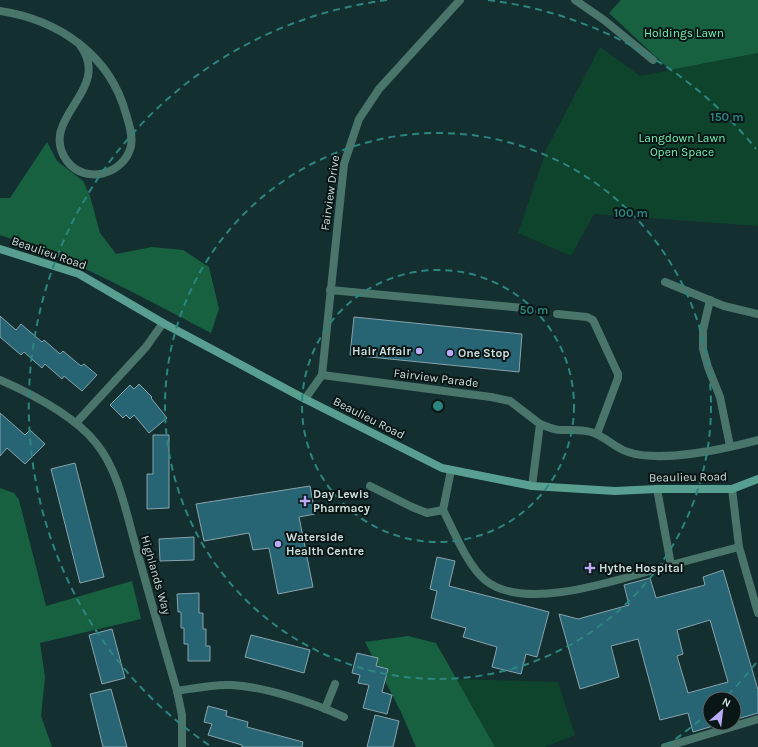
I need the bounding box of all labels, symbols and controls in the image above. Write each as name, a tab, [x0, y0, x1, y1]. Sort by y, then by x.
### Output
park label: Holdings Lawn	[644, 26, 724, 40]
text: 150 m	[710, 110, 744, 124]
park label: Langdown Lawn Open Space	[639, 131, 725, 159]
street label: Fairview Drive	[318, 154, 342, 232]
text: 100 m	[614, 206, 648, 220]
street label: Beaulieu Road	[10, 234, 88, 272]
text: 50 m	[520, 303, 549, 317]
place label: Hair Affair	[352, 344, 411, 358]
marker: Hair Affair	[414, 346, 424, 356]
place label: One Stop	[458, 346, 510, 360]
marker: One Stop	[445, 348, 455, 358]
street label: Fairview Parade	[393, 366, 479, 390]
street label: Beaulieu Road	[331, 394, 407, 442]
centre of rings	[431, 399, 445, 413]
street label: Beaulieu Road	[649, 469, 727, 485]
place label: Day Lewis Pharmacy	[313, 487, 370, 515]
marker: Day Lewis Pharmacy	[300, 496, 310, 506]
place label: Waterside Health Centre	[286, 530, 364, 558]
street label: Highlands Way	[138, 534, 174, 617]
marker: Waterside Health Centre	[273, 539, 283, 549]
place label: Hythe Hospital	[599, 561, 683, 575]
marker: Hythe Hospital	[584, 562, 596, 574]
north arrow	[702, 691, 742, 731]
text: N	[720, 695, 733, 710]

